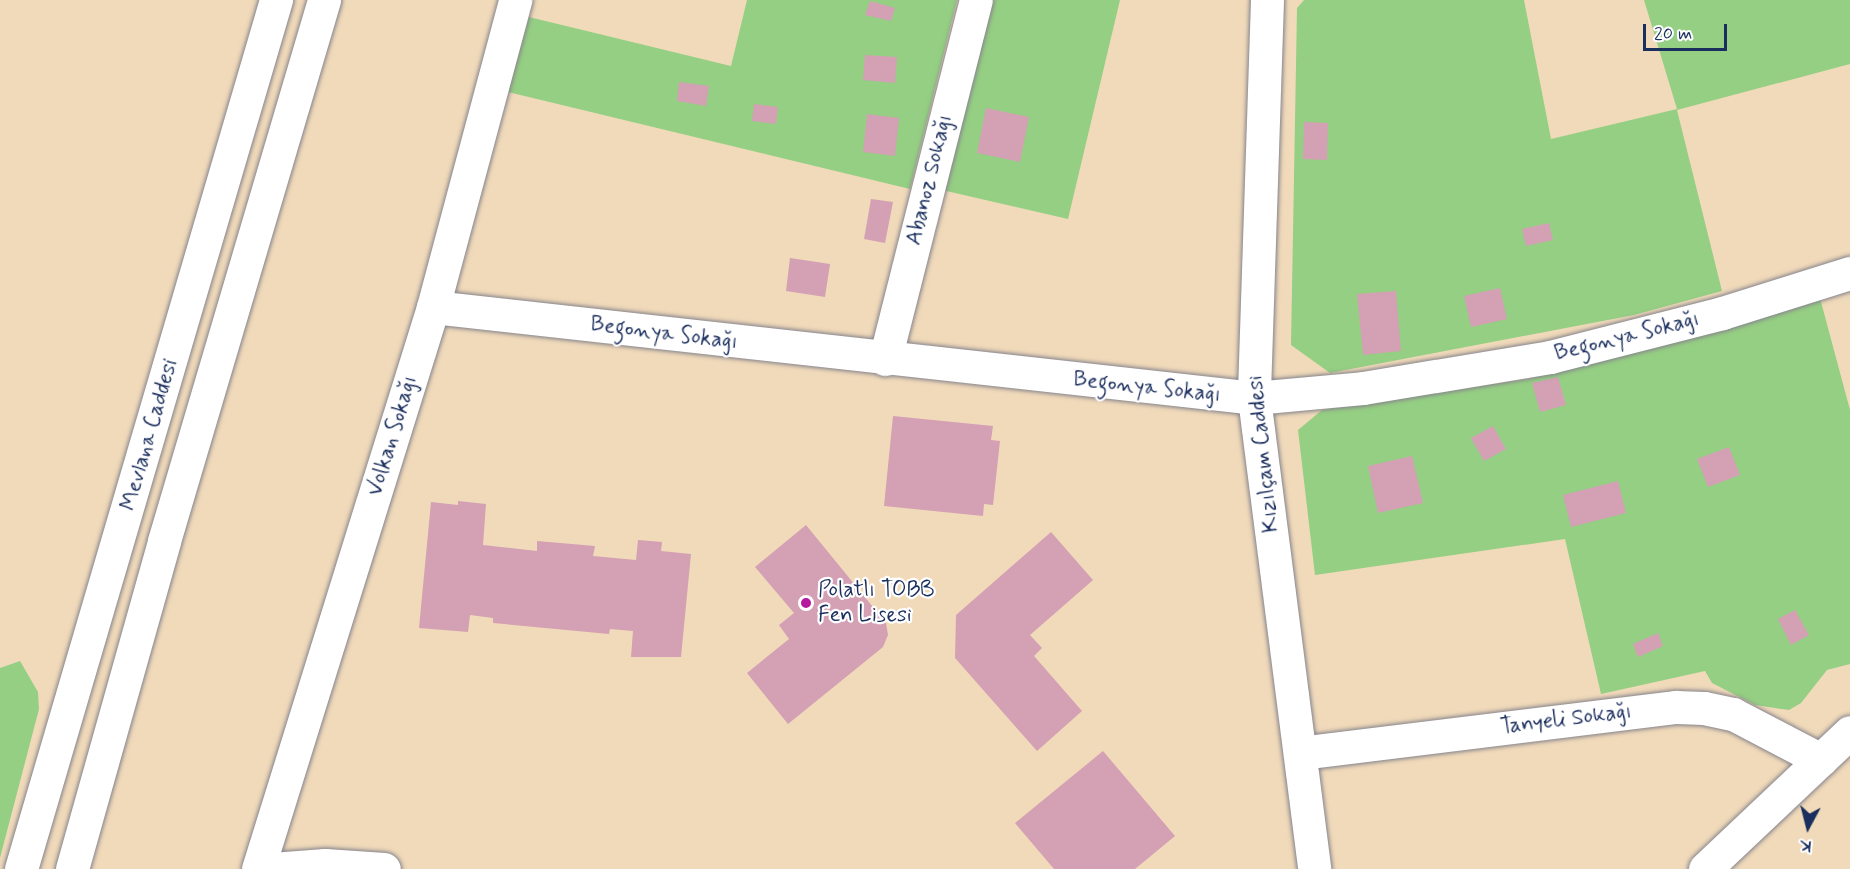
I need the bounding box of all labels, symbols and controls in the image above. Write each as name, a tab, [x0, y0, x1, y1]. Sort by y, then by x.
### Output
scale bar	[1646, 12, 1730, 50]
text: 20 m	[1654, 22, 1692, 46]
street label: Abanoz Sokağı	[901, 112, 959, 248]
street label: Begonya Sokağı	[1551, 306, 1703, 368]
street label: Begonya Sokağı	[588, 312, 740, 356]
street label: Mevlana Caddesi	[115, 354, 185, 516]
street label: Begonya Sokağı	[1071, 367, 1223, 409]
street label: Volkan Sokağı	[362, 371, 424, 501]
street label: Kızılçam Caddesi	[1242, 372, 1286, 536]
place label: Polatlı TOBB Fen Lisesi	[818, 577, 935, 628]
marker: Polatlı TOBB Fen Lisesi	[799, 596, 813, 610]
street label: Tanyeli Sokağı	[1499, 699, 1633, 741]
north arrow	[1778, 797, 1838, 857]
text: K	[1799, 834, 1813, 856]

